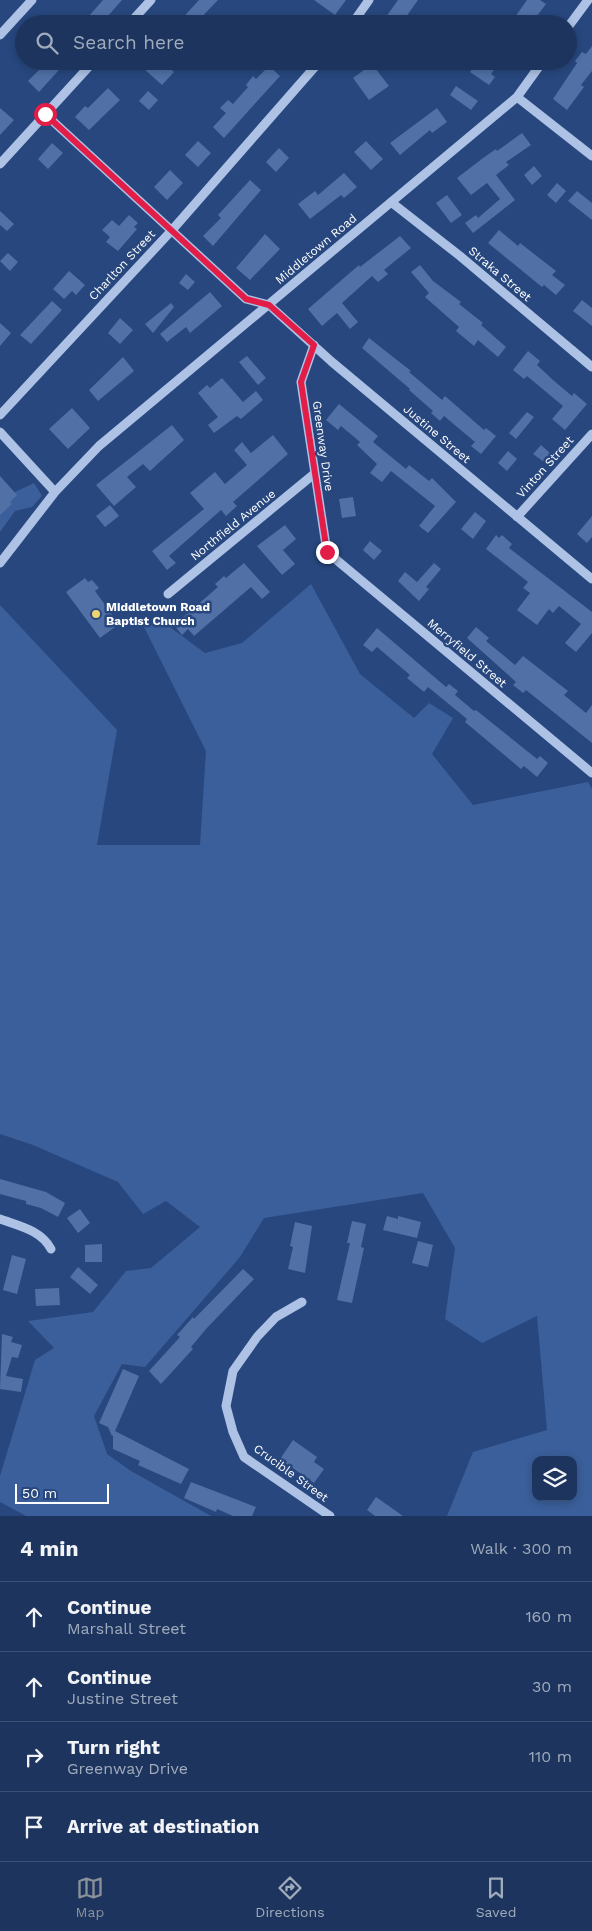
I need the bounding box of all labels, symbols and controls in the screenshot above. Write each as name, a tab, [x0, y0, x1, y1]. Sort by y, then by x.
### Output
search box	[15, 15, 577, 70]
icon: search	[33, 29, 61, 57]
text: Search here	[73, 31, 184, 54]
route start	[34, 103, 57, 126]
street label: Middletown Road	[273, 211, 359, 287]
street label: Charlton Street	[86, 227, 158, 303]
street label: Straka Street	[466, 244, 534, 304]
street label: Greenway Drive	[310, 400, 336, 492]
street label: Justine Street	[401, 402, 473, 466]
street label: Vinton Street	[514, 433, 576, 501]
street label: Northfield Avenue	[188, 487, 278, 563]
route end	[316, 541, 339, 564]
place label: Middletown Road Baptist Church	[106, 600, 210, 628]
marker: Middletown Road Baptist Church	[90, 608, 102, 620]
street label: Merryfield Street	[424, 616, 510, 690]
street label: Crucible Street	[251, 1441, 331, 1505]
map controls	[532, 1456, 577, 1501]
button: layers	[532, 1456, 577, 1501]
scale bar	[15, 1481, 109, 1504]
text: 50 m	[22, 1485, 57, 1501]
text: 4 min	[20, 1536, 78, 1561]
text: Walk · 300 m	[470, 1539, 572, 1558]
text: Continue	[67, 1596, 151, 1619]
icon: ahead	[20, 1603, 48, 1631]
text: 160 m	[525, 1607, 572, 1626]
text: Marshall Street	[67, 1619, 186, 1638]
text: Continue	[67, 1666, 151, 1689]
icon: ahead	[20, 1673, 48, 1701]
text: 30 m	[532, 1677, 572, 1696]
text: Justine Street	[67, 1689, 178, 1708]
text: Turn right	[67, 1736, 160, 1759]
icon: right	[20, 1743, 48, 1771]
text: 110 m	[529, 1747, 572, 1766]
text: Greenway Drive	[67, 1759, 188, 1778]
icon: arrive	[20, 1813, 48, 1841]
text: Arrive at destination	[67, 1815, 259, 1838]
tab: Map	[76, 1874, 104, 1920]
tab: Directions	[255, 1874, 325, 1920]
tab: Saved	[476, 1874, 516, 1920]

